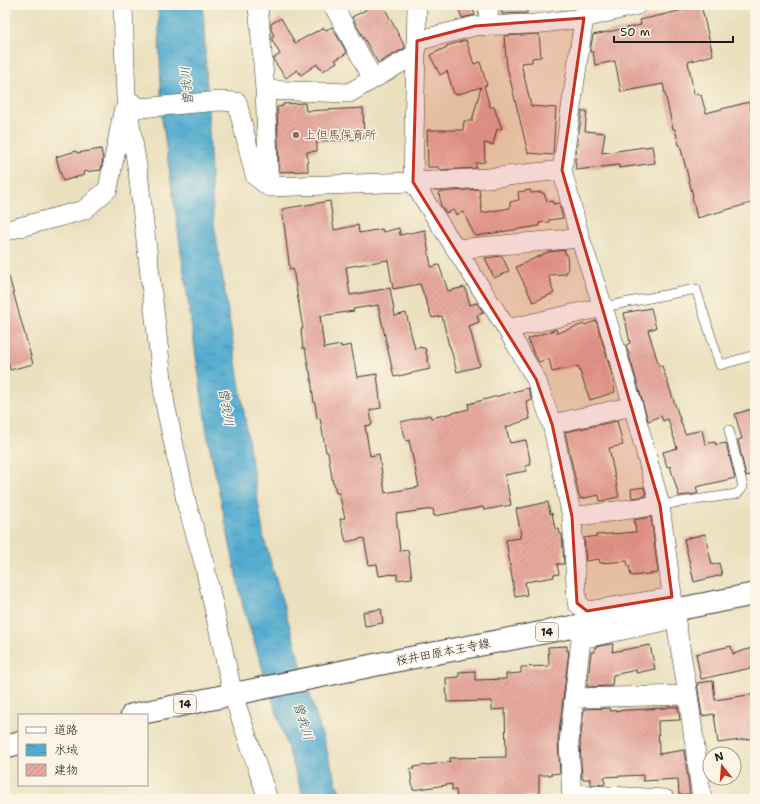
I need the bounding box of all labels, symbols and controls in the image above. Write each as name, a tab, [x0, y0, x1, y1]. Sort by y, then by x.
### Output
scale bar	[614, 18, 733, 44]
text: 50 m	[620, 24, 650, 40]
water label: 曽我川	[176, 66, 197, 106]
place label: 上但馬保育所	[304, 127, 377, 143]
marker: 上但馬保育所	[291, 130, 301, 140]
water label: 曽我川	[215, 386, 238, 428]
road number: 14	[536, 623, 558, 641]
street label: 桜井田原本王寺線	[394, 635, 492, 669]
road number: 14	[174, 695, 196, 713]
water label: 曽我川	[290, 700, 317, 742]
legend	[18, 714, 148, 786]
text: 道路	[54, 722, 78, 738]
text: 水域	[54, 742, 78, 758]
north arrow	[702, 746, 742, 786]
text: N	[713, 748, 726, 765]
text: 建物	[54, 762, 78, 778]

